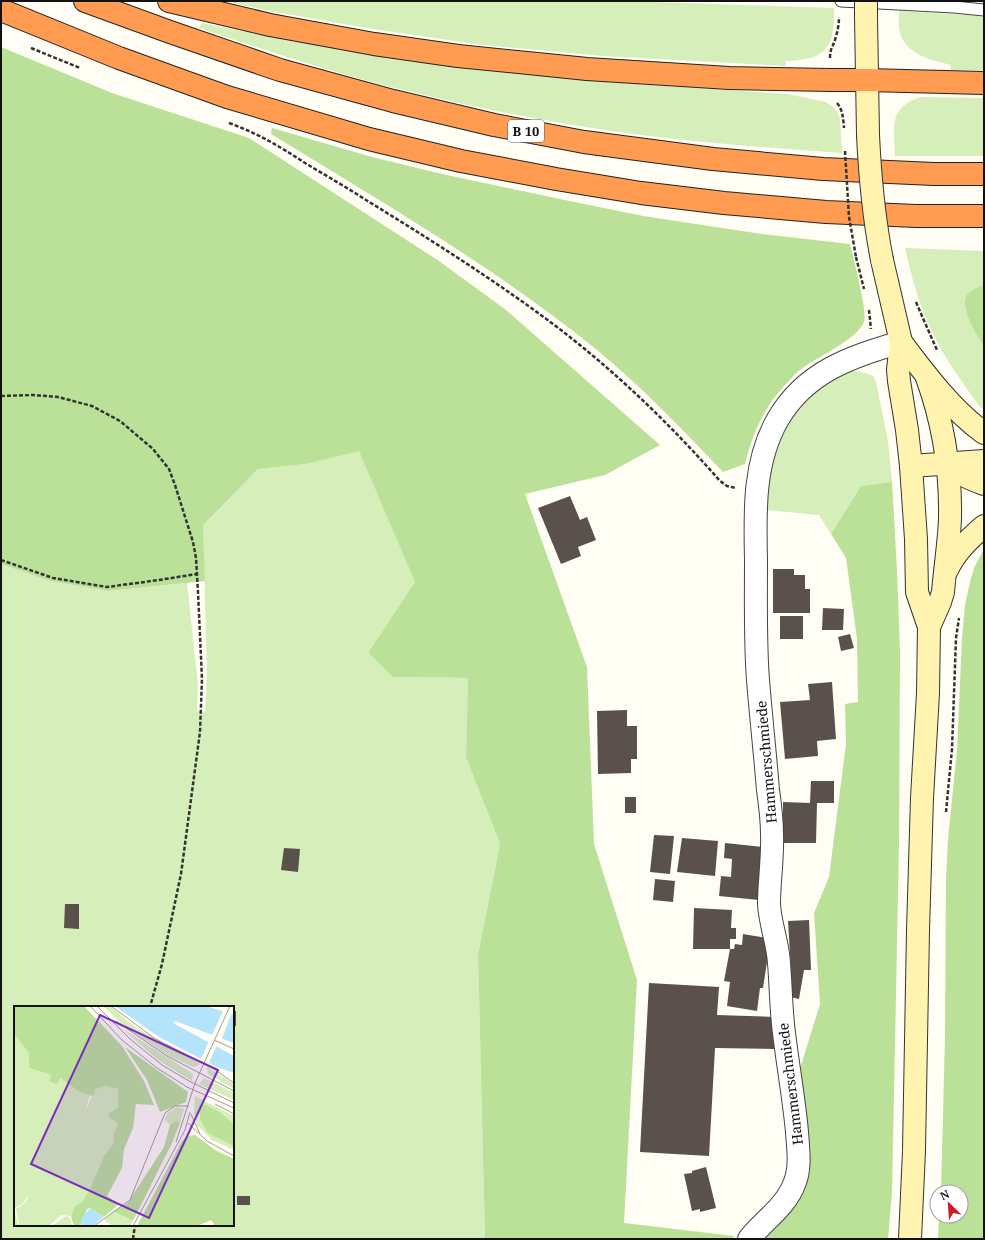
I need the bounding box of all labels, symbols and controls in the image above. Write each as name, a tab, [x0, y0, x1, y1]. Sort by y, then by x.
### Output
road number: B 10	[508, 120, 544, 142]
street label: Hammerschmiede	[751, 700, 781, 824]
inset map	[14, 1006, 234, 1226]
street label: Hammerschmiede	[773, 1022, 807, 1146]
north arrow	[929, 1184, 969, 1224]
text: N	[937, 1186, 952, 1203]

